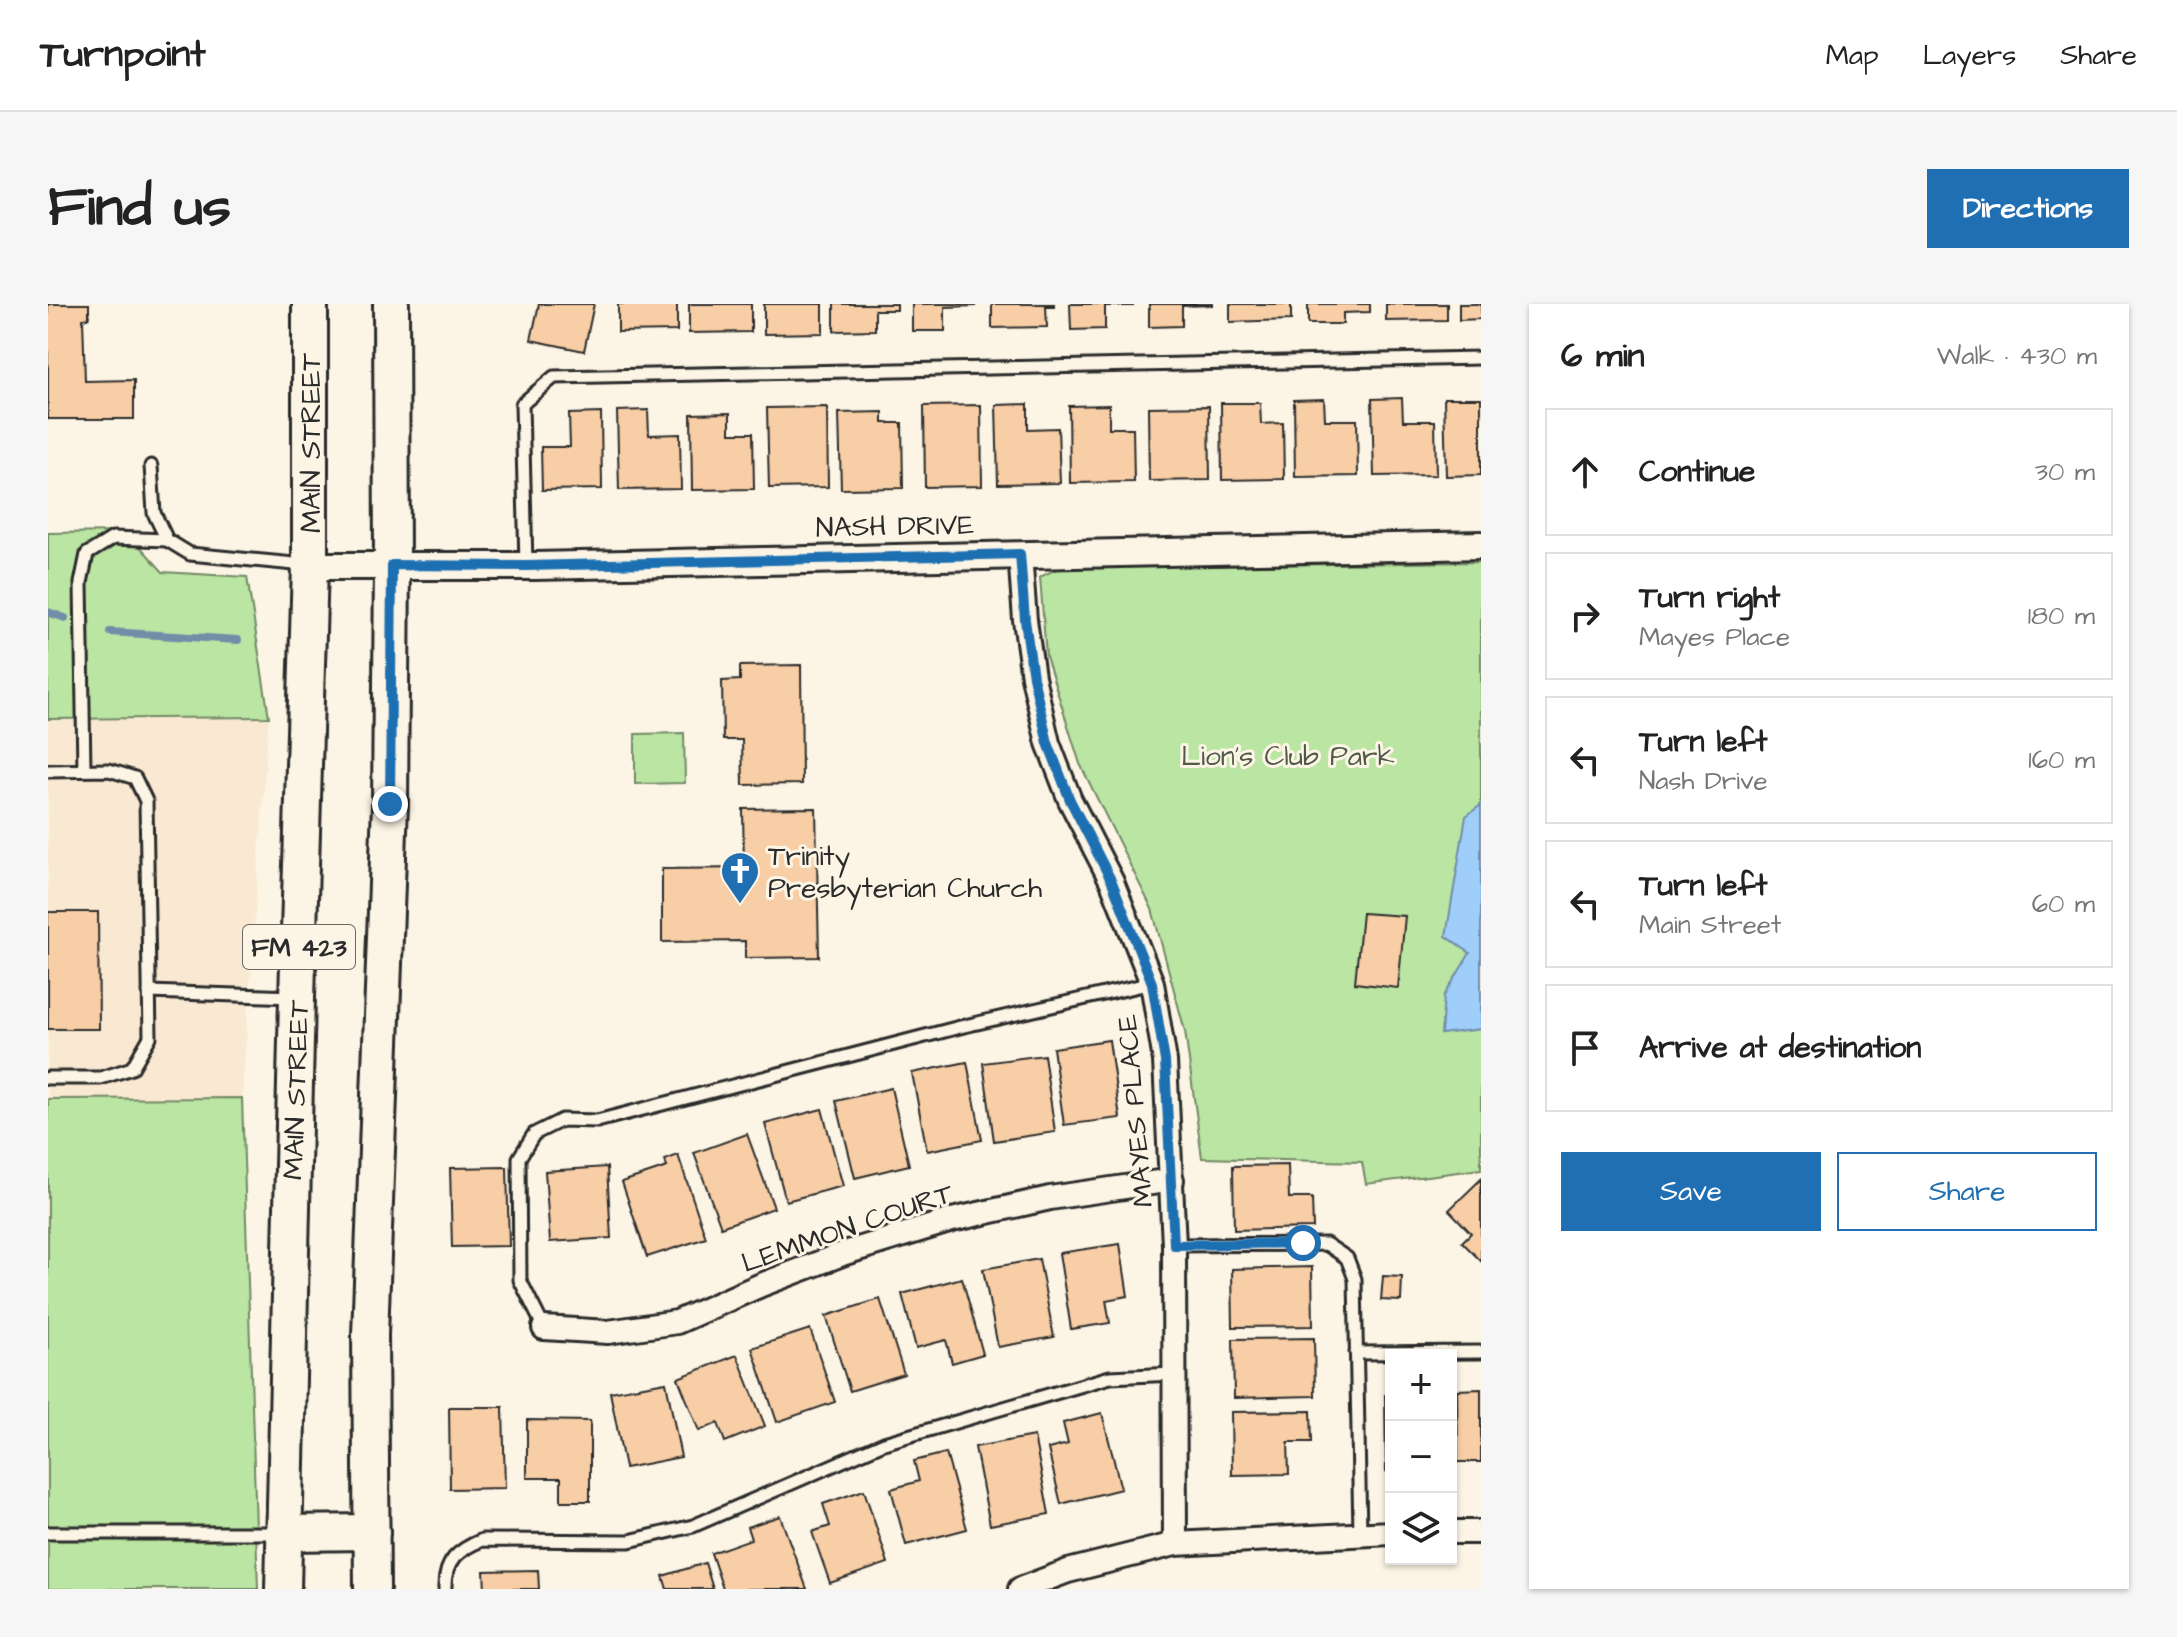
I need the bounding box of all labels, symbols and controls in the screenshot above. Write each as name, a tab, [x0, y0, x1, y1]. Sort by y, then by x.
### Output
text: Turnpoint	[40, 29, 206, 81]
text: Map	[1826, 36, 1879, 75]
text: Layers	[1923, 36, 2016, 75]
text: Share	[2060, 36, 2137, 75]
text: Find us	[48, 169, 231, 247]
button: Directions	[1927, 169, 2129, 248]
text: 6 min	[1561, 332, 1645, 380]
text: Walk · 430 m	[1937, 338, 2097, 374]
street label: MAIN STREET	[292, 352, 331, 533]
icon: ahead	[1563, 450, 1607, 494]
text: Continue	[1639, 451, 1755, 493]
text: 30 m	[2035, 454, 2095, 490]
street label: NASH DRIVE	[816, 506, 975, 547]
text: Turn right	[1639, 577, 1780, 619]
icon: right	[1563, 594, 1607, 638]
text: 180 m	[2028, 598, 2095, 634]
text: Mayes Place	[1639, 619, 1790, 655]
text: Turn left	[1639, 721, 1767, 763]
park label: Lion's Club Park	[1181, 737, 1395, 776]
icon: left	[1563, 738, 1607, 782]
text: 160 m	[2028, 742, 2095, 778]
text: Nash Drive	[1639, 763, 1768, 799]
route end	[372, 786, 408, 822]
place label: Trinity Presbyterian Church	[768, 837, 1042, 910]
church icon: Trinity Presbyterian Church	[719, 850, 761, 905]
text: Turn left	[1639, 865, 1767, 907]
icon: left	[1563, 882, 1607, 926]
text: 60 m	[2032, 886, 2095, 922]
text: Main Street	[1639, 907, 1781, 943]
road number: FM 423	[243, 925, 355, 969]
street label: MAIN STREET	[274, 999, 319, 1181]
street label: MAYES PLACE	[1108, 1012, 1163, 1209]
icon: arrive	[1563, 1026, 1607, 1070]
text: Arrive at destination	[1639, 1027, 1921, 1069]
button: Save	[1561, 1152, 1821, 1231]
button: Share	[1837, 1152, 2097, 1231]
street label: LEMMON COURT	[736, 1174, 959, 1283]
route start	[1285, 1225, 1321, 1261]
map controls	[1385, 1349, 1457, 1565]
button: +	[1385, 1349, 1457, 1421]
button: −	[1385, 1421, 1457, 1493]
button: layers	[1385, 1493, 1457, 1565]

